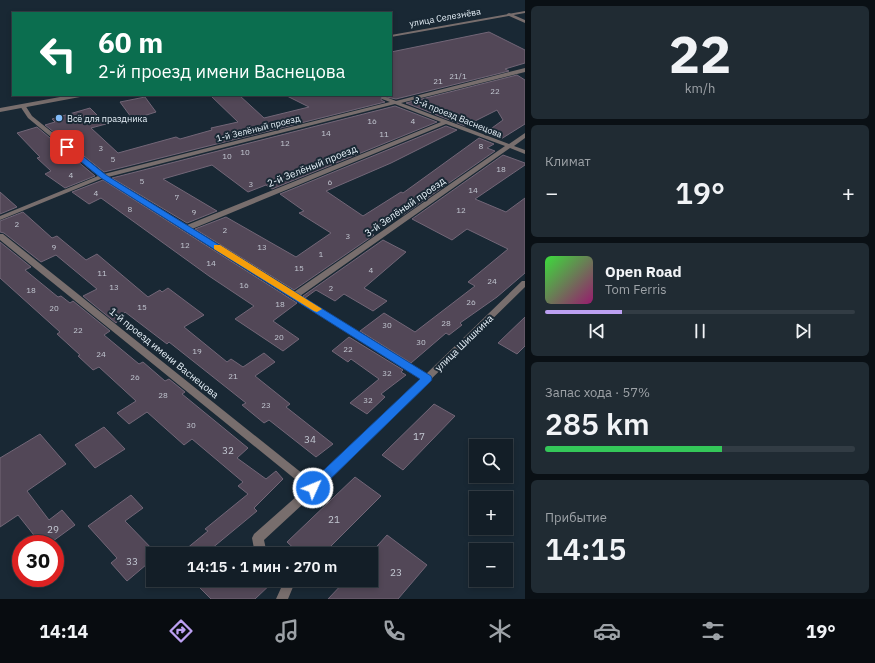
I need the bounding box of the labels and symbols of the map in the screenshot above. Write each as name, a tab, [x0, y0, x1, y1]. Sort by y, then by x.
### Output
street label: улица Селезнёва	[409, 5, 482, 29]
house number: 21/1	[449, 71, 467, 81]
house number: 21	[433, 76, 443, 86]
house number: 22	[490, 86, 500, 96]
street label: 3-й проезд Васнецова	[412, 94, 504, 140]
street label: 1-й Зелёный проезд	[215, 112, 302, 144]
marker: Всё для праздника	[54, 113, 64, 123]
place label: Всё для праздника	[67, 113, 147, 124]
house number: 16	[367, 116, 377, 126]
house number: 4	[411, 116, 416, 126]
house number: 14	[321, 128, 331, 138]
house number: 11	[379, 129, 389, 139]
pin	[50, 130, 84, 164]
house number: 12	[280, 138, 290, 148]
house number: 8	[479, 141, 484, 151]
street label: 2-й Зелёный проезд	[265, 142, 359, 190]
house number: 3	[99, 143, 104, 153]
house number: 10	[240, 147, 250, 157]
house number: 10	[222, 151, 232, 161]
house number: 5	[111, 154, 116, 164]
house number: 18	[496, 164, 506, 174]
house number: 4	[69, 170, 74, 180]
street label: 3-й Зелёный проезд	[362, 174, 448, 240]
house number: 5	[140, 176, 145, 186]
house number: 6	[328, 177, 333, 187]
house number: 3	[249, 179, 254, 189]
house number: 14	[468, 185, 478, 195]
house number: 4	[94, 188, 99, 198]
house number: 7	[175, 192, 180, 202]
house number: 8	[128, 204, 133, 214]
house number: 12	[456, 205, 466, 215]
house number: 9	[192, 207, 197, 217]
house number: 2	[15, 219, 20, 229]
house number: 2	[223, 225, 228, 235]
house number: 3	[346, 231, 351, 241]
house number: 12	[180, 240, 190, 250]
house number: 9	[52, 242, 57, 252]
house number: 13	[257, 242, 267, 252]
house number: 1	[319, 249, 324, 259]
house number: 14	[206, 258, 216, 268]
house number: 15	[294, 263, 304, 273]
house number: 4	[369, 265, 374, 275]
house number: 11	[97, 268, 107, 278]
house number: 24	[487, 276, 497, 286]
house number: 16	[239, 280, 249, 290]
house number: 13	[109, 282, 119, 292]
house number: 2	[329, 283, 334, 293]
house number: 18	[26, 285, 36, 295]
house number: 26	[466, 297, 476, 307]
house number: 18	[275, 299, 285, 309]
house number: 15	[137, 302, 147, 312]
house number: 20	[49, 303, 59, 313]
street label: 1-й проезд имени Васнецова	[107, 305, 222, 402]
street label: улица Шишкина	[432, 311, 496, 374]
house number: 28	[441, 318, 451, 328]
house number: 30	[382, 320, 392, 330]
house number: 22	[73, 325, 83, 335]
house number: 20	[274, 332, 284, 342]
house number: 30	[416, 337, 426, 347]
house number: 22	[343, 344, 353, 354]
house number: 19	[192, 346, 202, 356]
house number: 24	[96, 349, 106, 359]
house number: 32	[382, 368, 392, 378]
house number: 21	[228, 371, 238, 381]
house number: 26	[130, 372, 140, 382]
house number: 28	[158, 390, 168, 400]
house number: 32	[363, 395, 373, 405]
house number: 23	[261, 400, 271, 410]
house number: 30	[186, 420, 196, 430]
house number: 17	[413, 430, 425, 443]
house number: 34	[304, 433, 316, 446]
house number: 32	[222, 444, 234, 457]
position arrow	[292, 467, 334, 509]
house number: 21	[328, 513, 340, 526]
house number: 29	[47, 523, 59, 536]
speed limit sign: 30	[12, 535, 64, 587]
house number: 33	[126, 555, 138, 568]
house number: 23	[390, 566, 402, 579]

